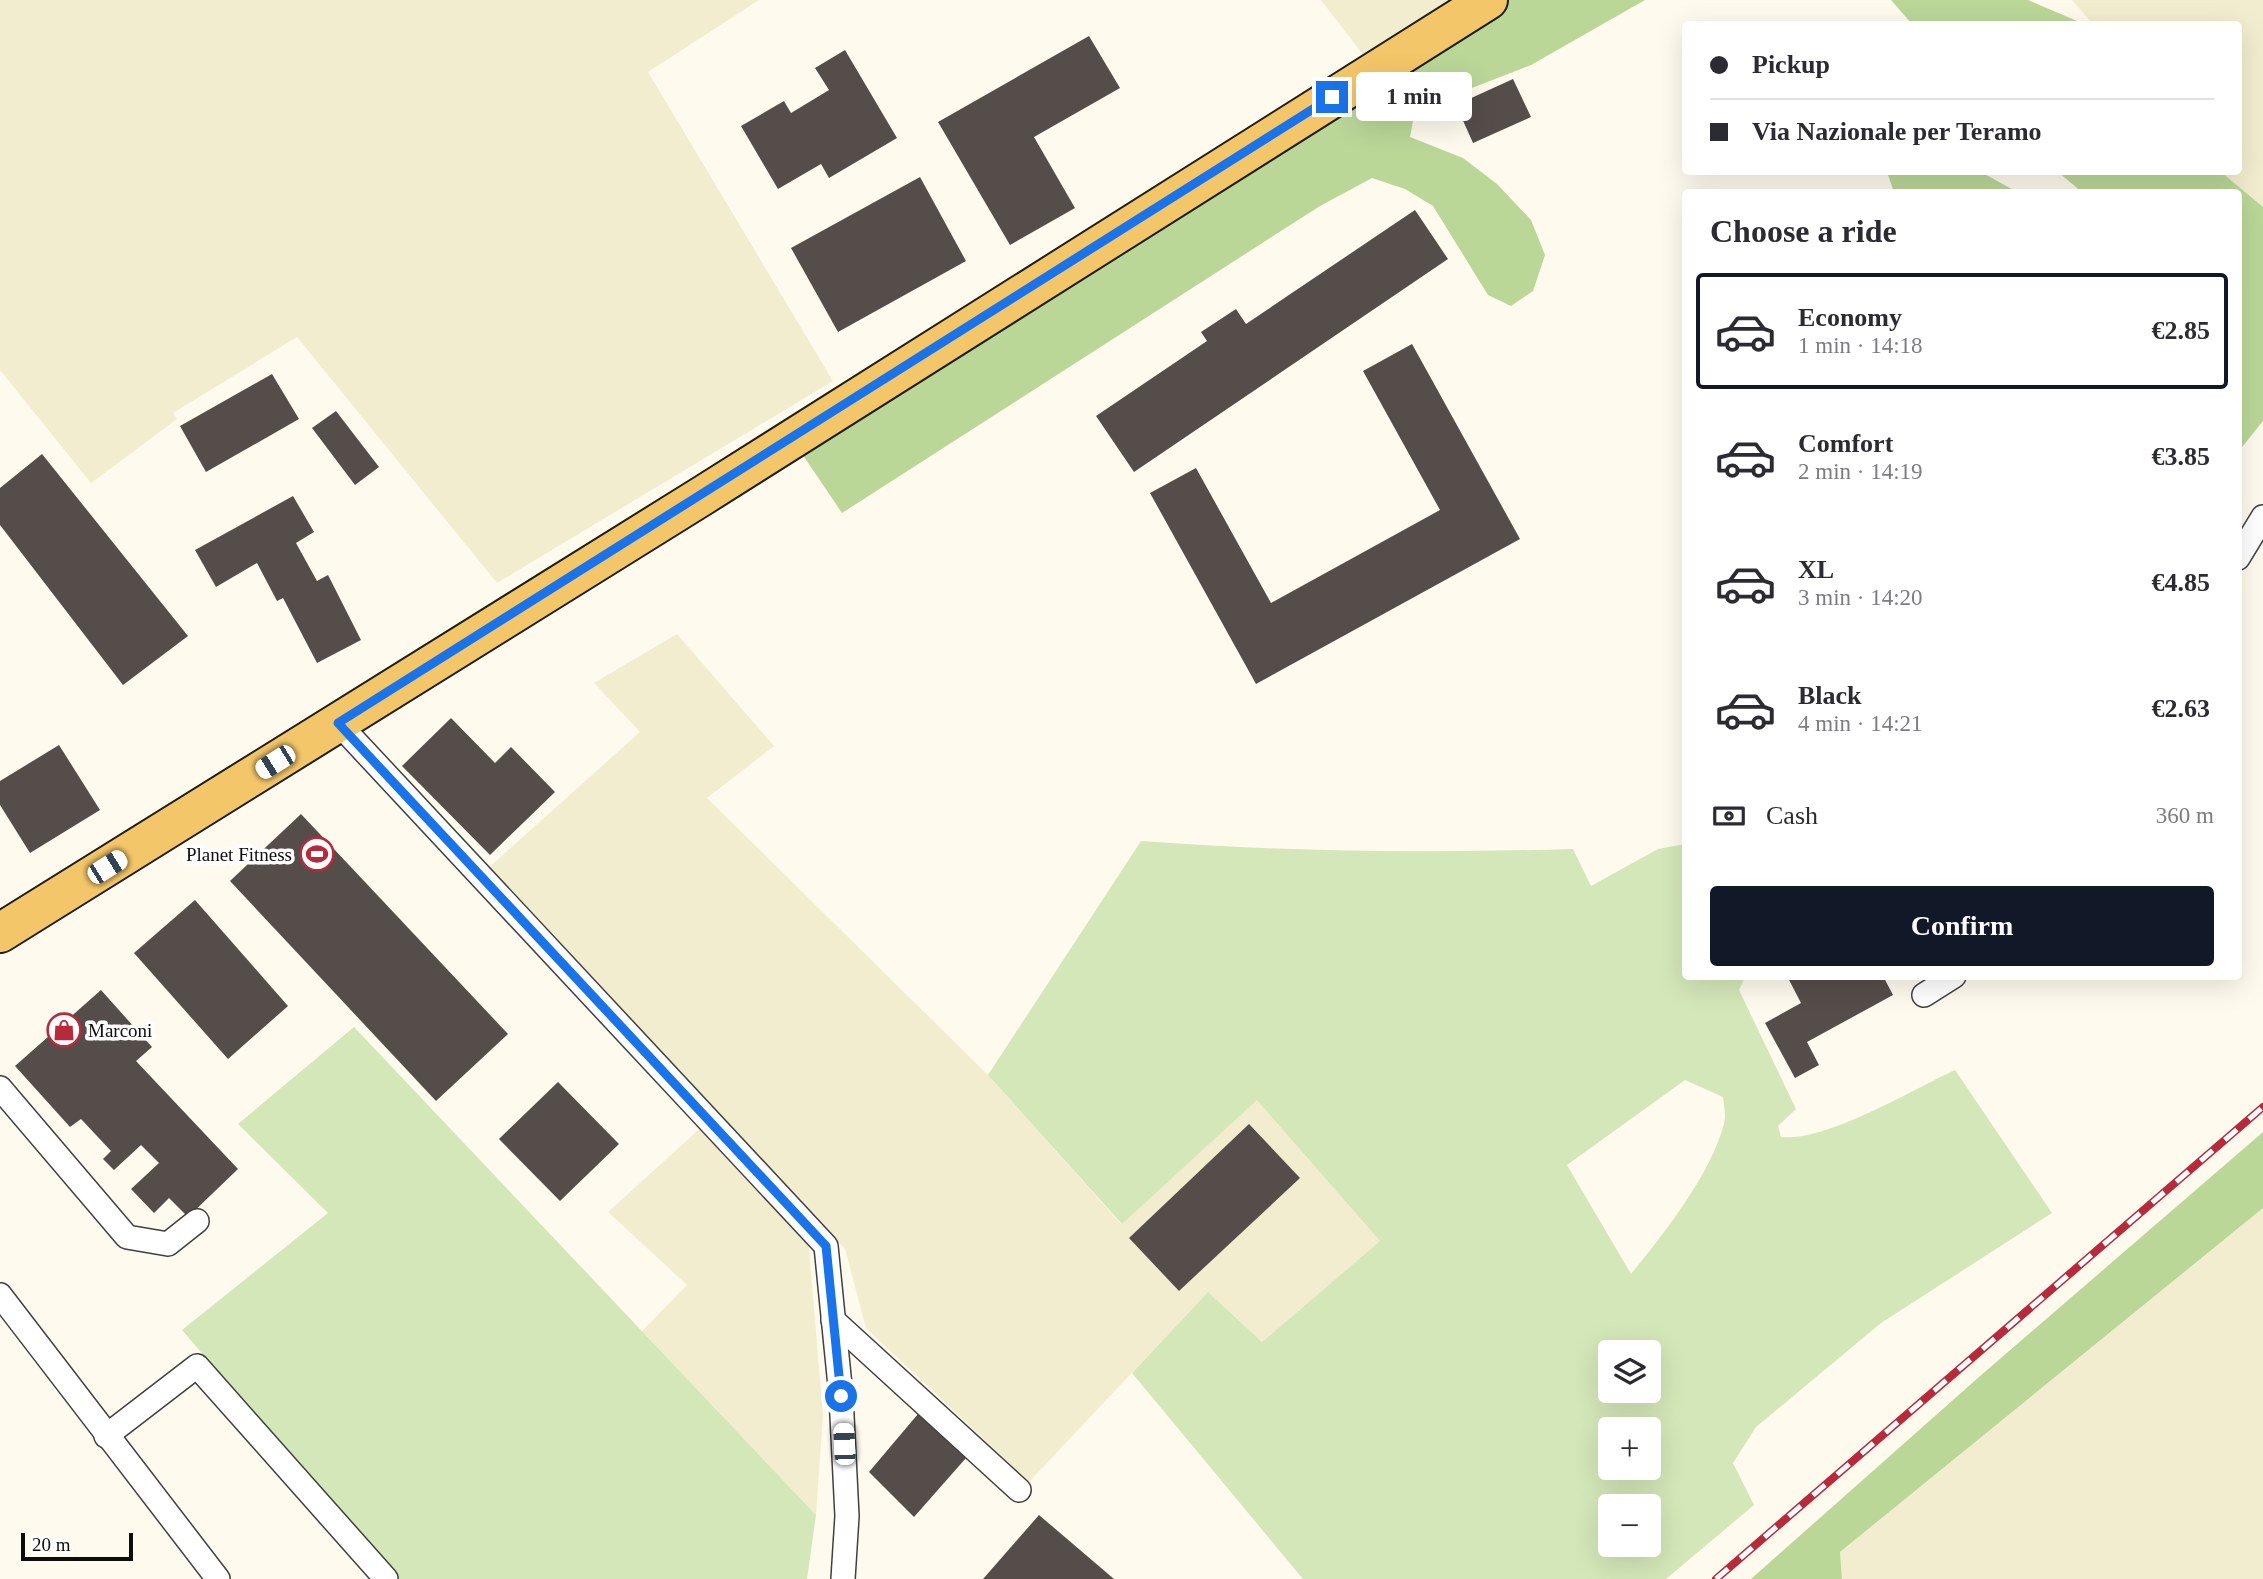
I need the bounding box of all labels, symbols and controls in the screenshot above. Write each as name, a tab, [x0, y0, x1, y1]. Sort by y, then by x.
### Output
text: Pickup	[1752, 50, 1830, 79]
callout: 1 min	[1356, 72, 1472, 122]
route end	[1316, 81, 1348, 113]
text: 1 min	[1386, 84, 1442, 109]
text: Via Nazionale per Teramo	[1752, 117, 2042, 146]
text: Choose a ride	[1710, 213, 1897, 249]
icon: car	[1714, 300, 1777, 363]
text: Economy	[1798, 303, 1902, 332]
text: €2.85	[2152, 316, 2210, 345]
text: 1 min · 14:18	[1798, 333, 1923, 358]
icon: car	[1714, 426, 1777, 489]
text: Comfort	[1798, 429, 1893, 458]
text: €3.85	[2152, 442, 2210, 471]
text: 2 min · 14:19	[1798, 459, 1923, 484]
icon: car	[1714, 552, 1777, 615]
text: XL	[1798, 555, 1834, 584]
text: €4.85	[2152, 568, 2210, 597]
text: 3 min · 14:20	[1798, 585, 1923, 610]
icon: car	[1714, 678, 1777, 741]
text: Black	[1798, 681, 1862, 710]
text: €2.63	[2152, 694, 2210, 723]
text: 4 min · 14:21	[1798, 711, 1923, 736]
car	[252, 742, 299, 782]
icon: cash	[1710, 797, 1748, 835]
text: Cash	[1766, 801, 1818, 830]
text: 360 m	[2156, 803, 2214, 828]
sports icon: Planet Fitness	[298, 835, 336, 873]
place label: Planet Fitness	[186, 844, 292, 865]
car	[84, 847, 131, 887]
button: Confirm	[1710, 886, 2214, 966]
shop icon: Marconi	[45, 1011, 83, 1049]
place label: Marconi	[88, 1020, 152, 1041]
map controls	[1598, 1340, 1661, 1557]
button: layers	[1598, 1340, 1661, 1403]
route start	[825, 1380, 857, 1412]
button: +	[1598, 1417, 1661, 1480]
car	[833, 1422, 856, 1466]
button: −	[1598, 1494, 1661, 1557]
scale bar	[21, 1530, 133, 1562]
text: 20 m	[32, 1534, 71, 1555]

